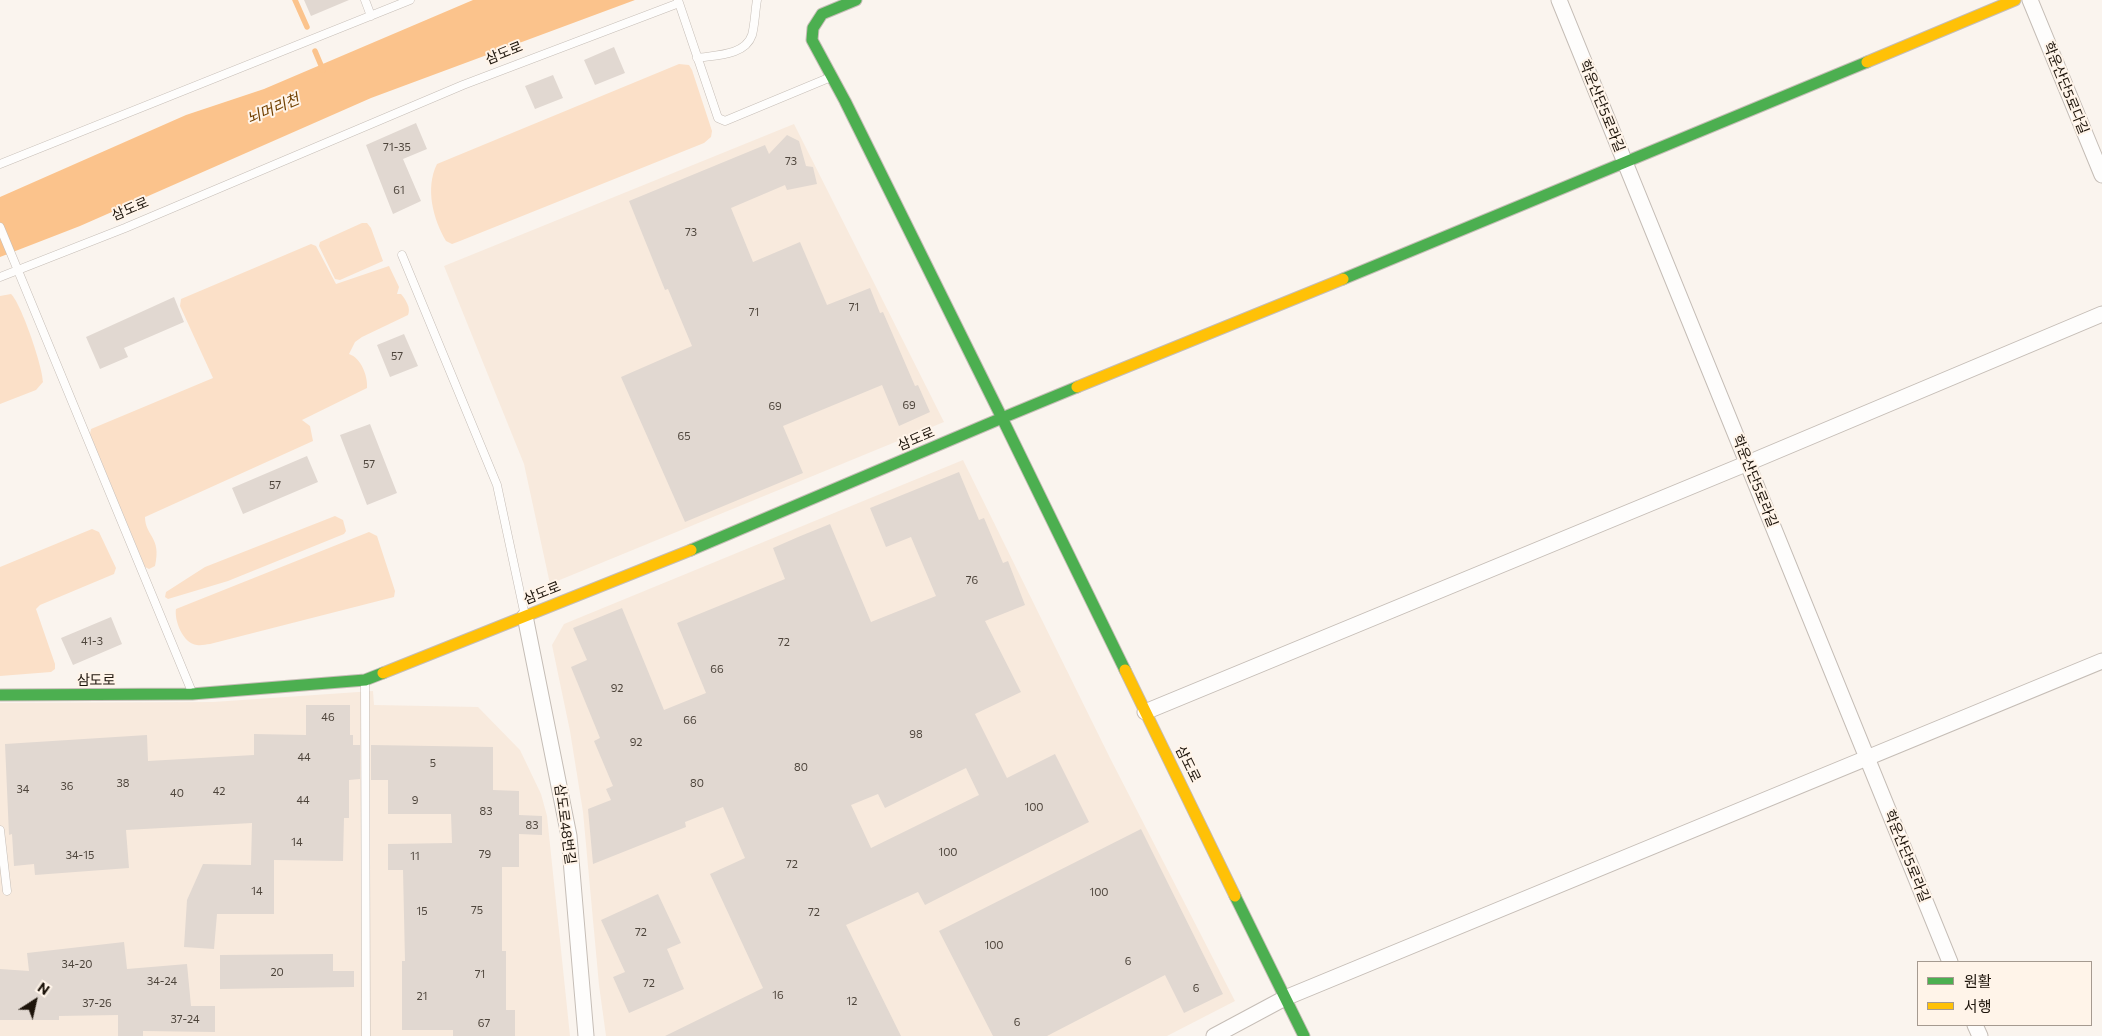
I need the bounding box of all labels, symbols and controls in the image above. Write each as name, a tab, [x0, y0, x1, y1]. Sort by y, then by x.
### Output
street label: 삼도로	[483, 38, 525, 68]
street label: 학운산단5로다길	[2040, 39, 2092, 137]
street label: 학운산단5로라길	[1576, 57, 1628, 155]
water label: 뇌머리천	[244, 90, 302, 128]
house number: 71-35	[383, 140, 411, 154]
house number: 73	[785, 154, 797, 168]
house number: 61	[393, 183, 405, 197]
street label: 삼도로	[109, 194, 151, 224]
house number: 73	[685, 225, 697, 239]
house number: 71	[849, 300, 859, 314]
house number: 71	[749, 305, 759, 319]
house number: 57	[391, 349, 403, 363]
house number: 69	[902, 398, 916, 412]
house number: 69	[768, 399, 782, 413]
street label: 삼도로	[895, 424, 937, 454]
house number: 65	[678, 429, 690, 443]
street label: 학운산단5로라길	[1729, 432, 1781, 530]
house number: 57	[363, 457, 375, 471]
house number: 57	[269, 478, 281, 492]
house number: 76	[966, 573, 978, 587]
street label: 삼도로	[521, 578, 563, 608]
house number: 41-3	[81, 634, 103, 648]
house number: 72	[778, 635, 790, 649]
house number: 66	[710, 662, 724, 676]
street label: 삼도로	[77, 672, 115, 688]
house number: 92	[611, 681, 623, 695]
house number: 46	[321, 710, 335, 724]
house number: 66	[683, 713, 697, 727]
house number: 98	[909, 727, 923, 741]
house number: 92	[630, 735, 642, 749]
street label: 삼도로	[1172, 743, 1204, 785]
house number: 44	[297, 750, 311, 764]
house number: 5	[430, 756, 436, 770]
house number: 80	[794, 760, 808, 774]
house number: 38	[117, 776, 129, 790]
house number: 80	[690, 776, 704, 790]
house number: 36	[61, 779, 73, 793]
house number: 34	[17, 782, 29, 796]
street label: 삼도로48번길	[551, 783, 579, 865]
house number: 42	[213, 784, 225, 798]
house number: 40	[170, 786, 184, 800]
house number: 44	[296, 793, 310, 807]
house number: 9	[412, 793, 418, 807]
house number: 100	[1024, 800, 1044, 814]
house number: 83	[480, 804, 492, 818]
street label: 학운산단5로라길	[1881, 807, 1933, 905]
house number: 83	[526, 818, 538, 832]
house number: 14	[291, 835, 303, 849]
house number: 100	[938, 845, 958, 859]
house number: 79	[479, 847, 491, 861]
house number: 34-15	[66, 848, 94, 862]
house number: 11	[410, 849, 420, 863]
house number: 72	[786, 857, 798, 871]
house number: 14	[251, 884, 263, 898]
house number: 100	[1089, 885, 1109, 899]
house number: 75	[471, 903, 483, 917]
house number: 15	[416, 904, 428, 918]
house number: 72	[808, 905, 820, 919]
house number: 72	[635, 925, 647, 939]
house number: 100	[984, 938, 1004, 952]
house number: 6	[1125, 954, 1131, 968]
house number: 34-20	[62, 957, 92, 971]
legend	[1917, 961, 2092, 1026]
house number: 20	[270, 965, 284, 979]
house number: 71	[475, 967, 485, 981]
text: 원활	[1964, 972, 1992, 990]
house number: 34-24	[147, 974, 177, 988]
north arrow	[10, 976, 60, 1026]
house number: 72	[643, 976, 655, 990]
text: N	[35, 978, 53, 998]
house number: 6	[1193, 981, 1199, 995]
house number: 16	[772, 988, 784, 1002]
house number: 21	[417, 989, 427, 1003]
house number: 12	[847, 994, 857, 1008]
house number: 37-26	[82, 996, 112, 1010]
text: 서행	[1964, 997, 1992, 1015]
house number: 37-24	[170, 1012, 200, 1026]
house number: 6	[1014, 1015, 1020, 1029]
house number: 67	[478, 1016, 490, 1030]

